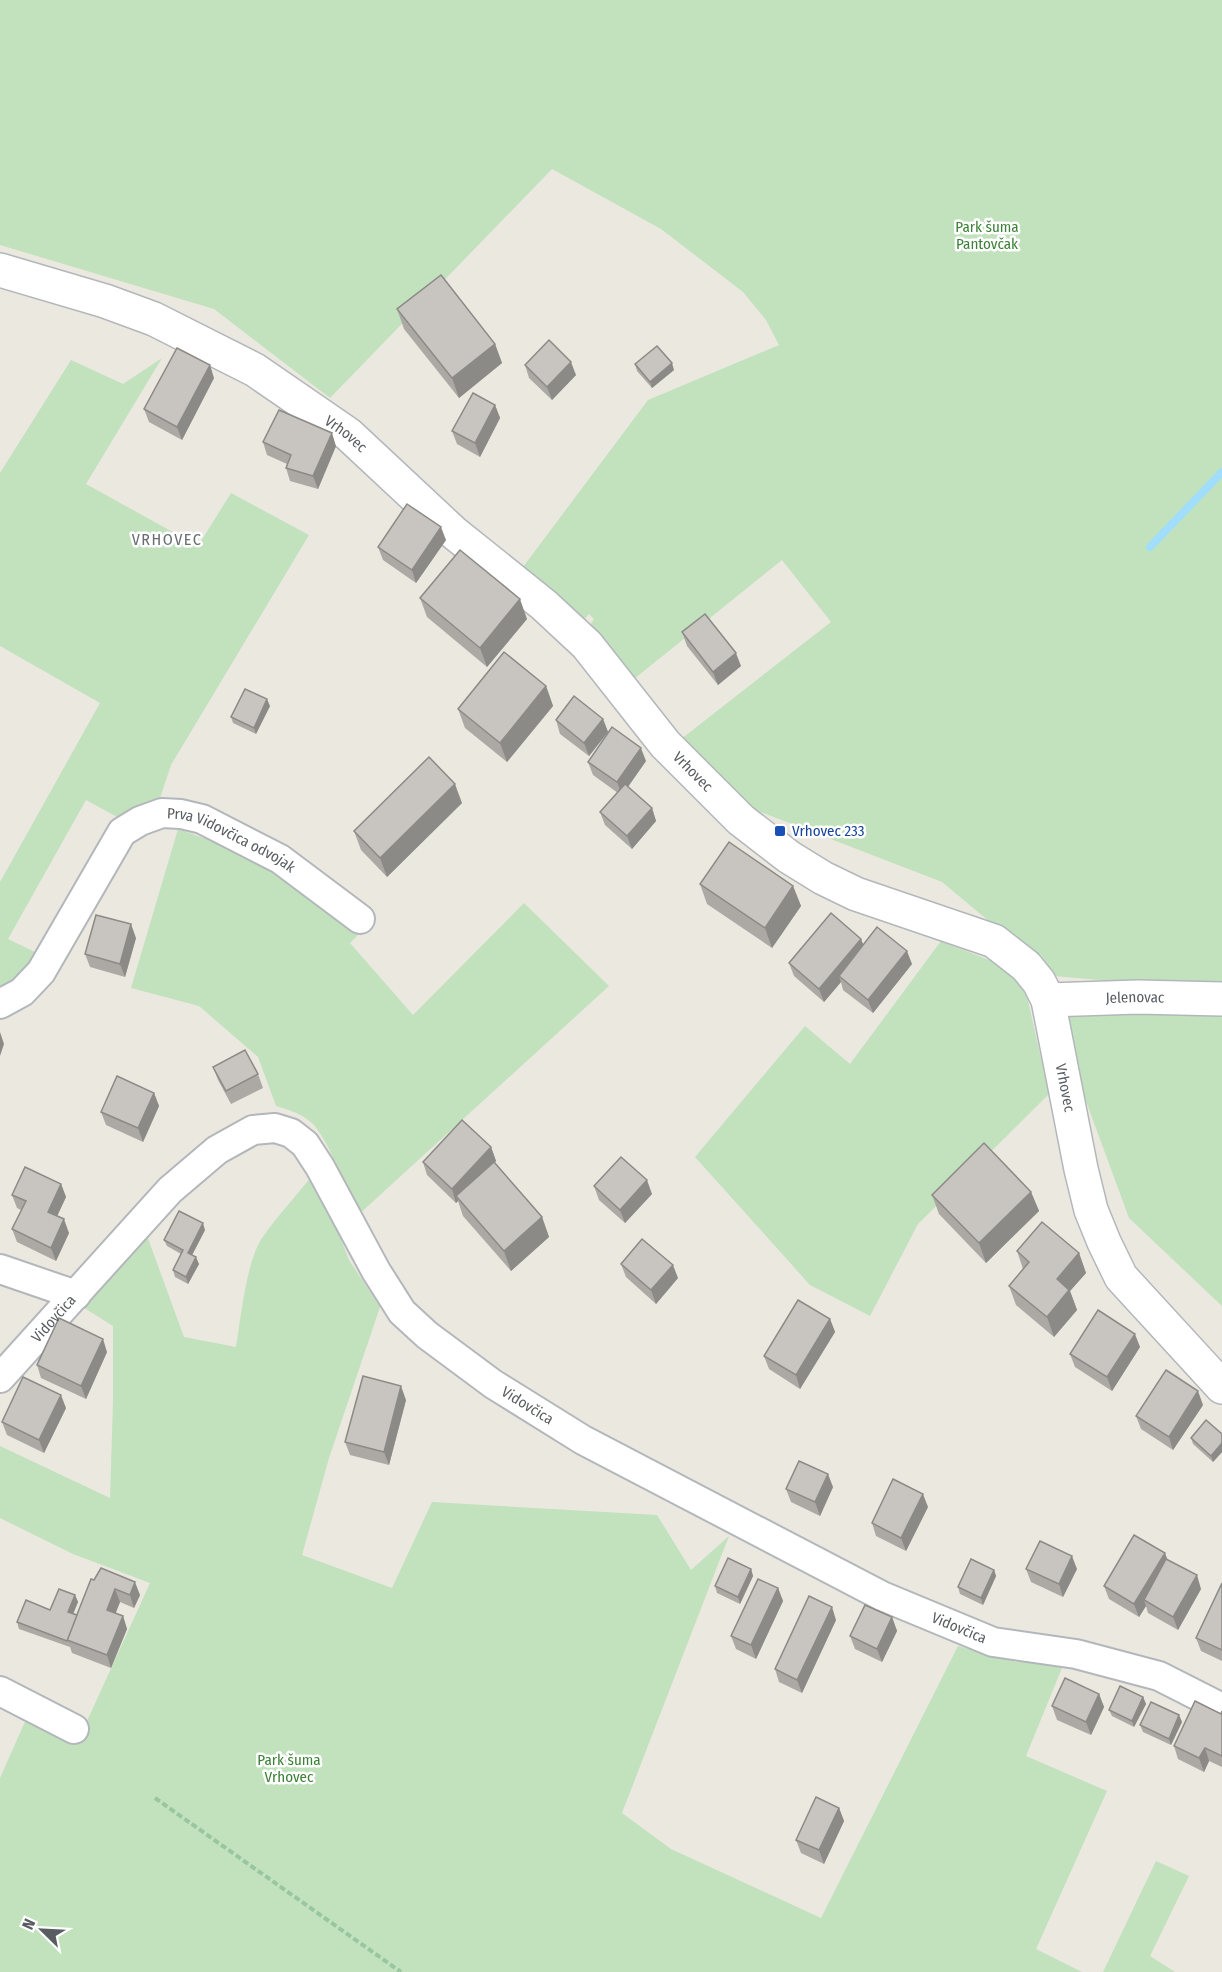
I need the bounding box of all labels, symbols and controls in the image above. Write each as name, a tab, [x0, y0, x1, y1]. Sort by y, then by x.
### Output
park label: Park šuma Pantovčak	[955, 218, 1019, 253]
street label: Vrhovec	[321, 412, 371, 457]
district label: VRHOVEC	[132, 530, 202, 549]
street label: Vrhovec	[669, 748, 717, 796]
street label: Prva Vidovčica odvojak	[167, 804, 299, 876]
place label: Vrhovec 233	[792, 822, 865, 840]
marker: Vrhovec 233	[773, 824, 787, 838]
street label: Jelenovac	[1105, 988, 1165, 1007]
street label: Vrhovec	[1052, 1062, 1079, 1114]
street label: Vidovčica	[28, 1291, 80, 1346]
street label: Vidovčica	[498, 1383, 557, 1428]
street label: Vidovčica	[929, 1609, 989, 1647]
park label: Park šuma Vrhovec	[257, 1751, 321, 1786]
north arrow	[12, 1900, 72, 1960]
text: N	[18, 1916, 39, 1932]

